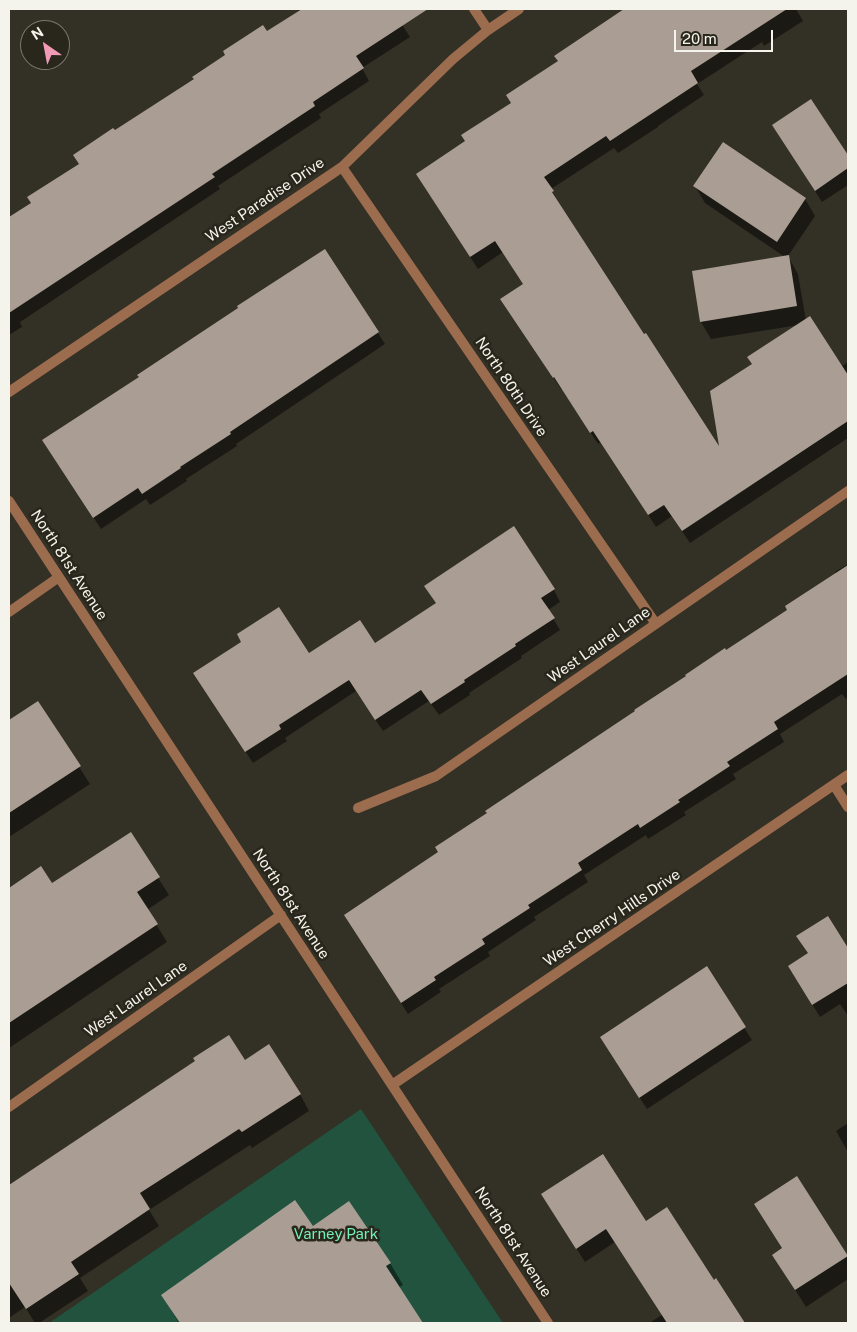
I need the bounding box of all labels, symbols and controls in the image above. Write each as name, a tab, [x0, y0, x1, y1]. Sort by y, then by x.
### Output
north arrow	[20, 20, 70, 70]
scale bar	[677, 20, 776, 52]
text: N	[28, 24, 46, 43]
text: 20 m	[682, 30, 717, 47]
street label: West Paradise Drive	[202, 154, 328, 246]
street label: North 80th Drive	[471, 334, 551, 440]
street label: North 81st Avenue	[27, 507, 111, 623]
street label: West Laurel Lane	[544, 603, 654, 687]
street label: North 81st Avenue	[249, 846, 333, 962]
street label: West Cherry Hills Drive	[540, 865, 684, 971]
street label: West Laurel Lane	[81, 957, 191, 1041]
street label: North 81st Avenue	[471, 1184, 555, 1300]
park label: Varney Park	[294, 1225, 378, 1243]

